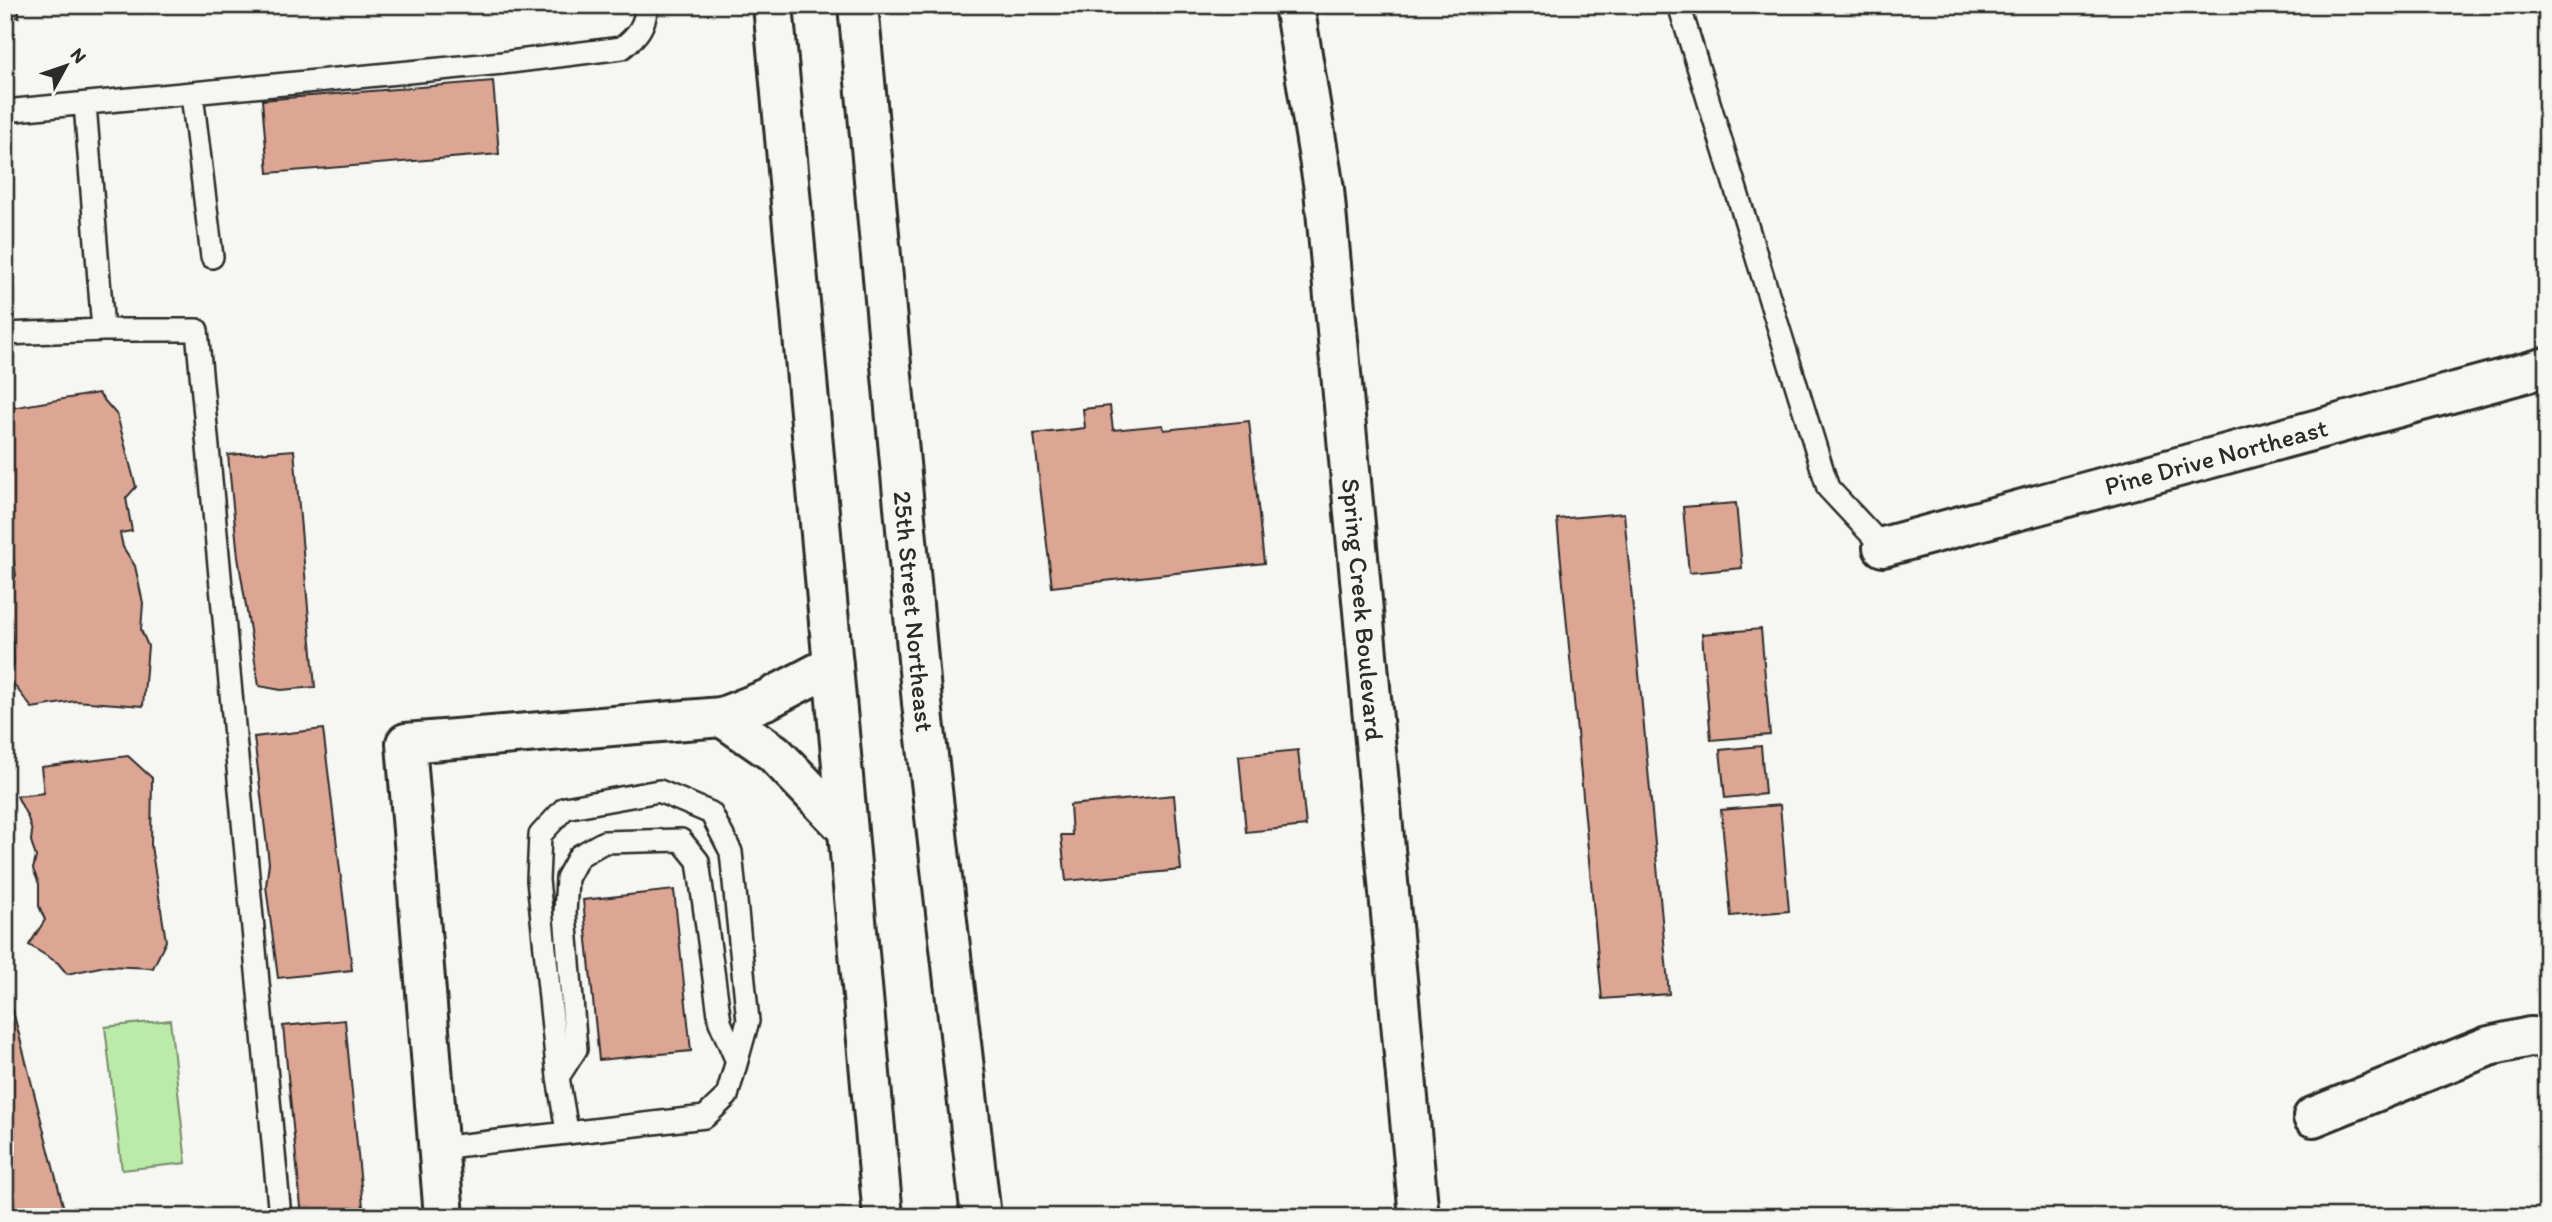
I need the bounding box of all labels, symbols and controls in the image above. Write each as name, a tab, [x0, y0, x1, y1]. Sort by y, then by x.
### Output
north arrow	[32, 32, 102, 102]
text: N	[66, 43, 92, 68]
street label: Pine Drive Northeast	[2101, 411, 2331, 502]
street label: Spring Creek Boulevard	[1335, 477, 1391, 743]
street label: 25th Street Northeast	[887, 489, 941, 734]

